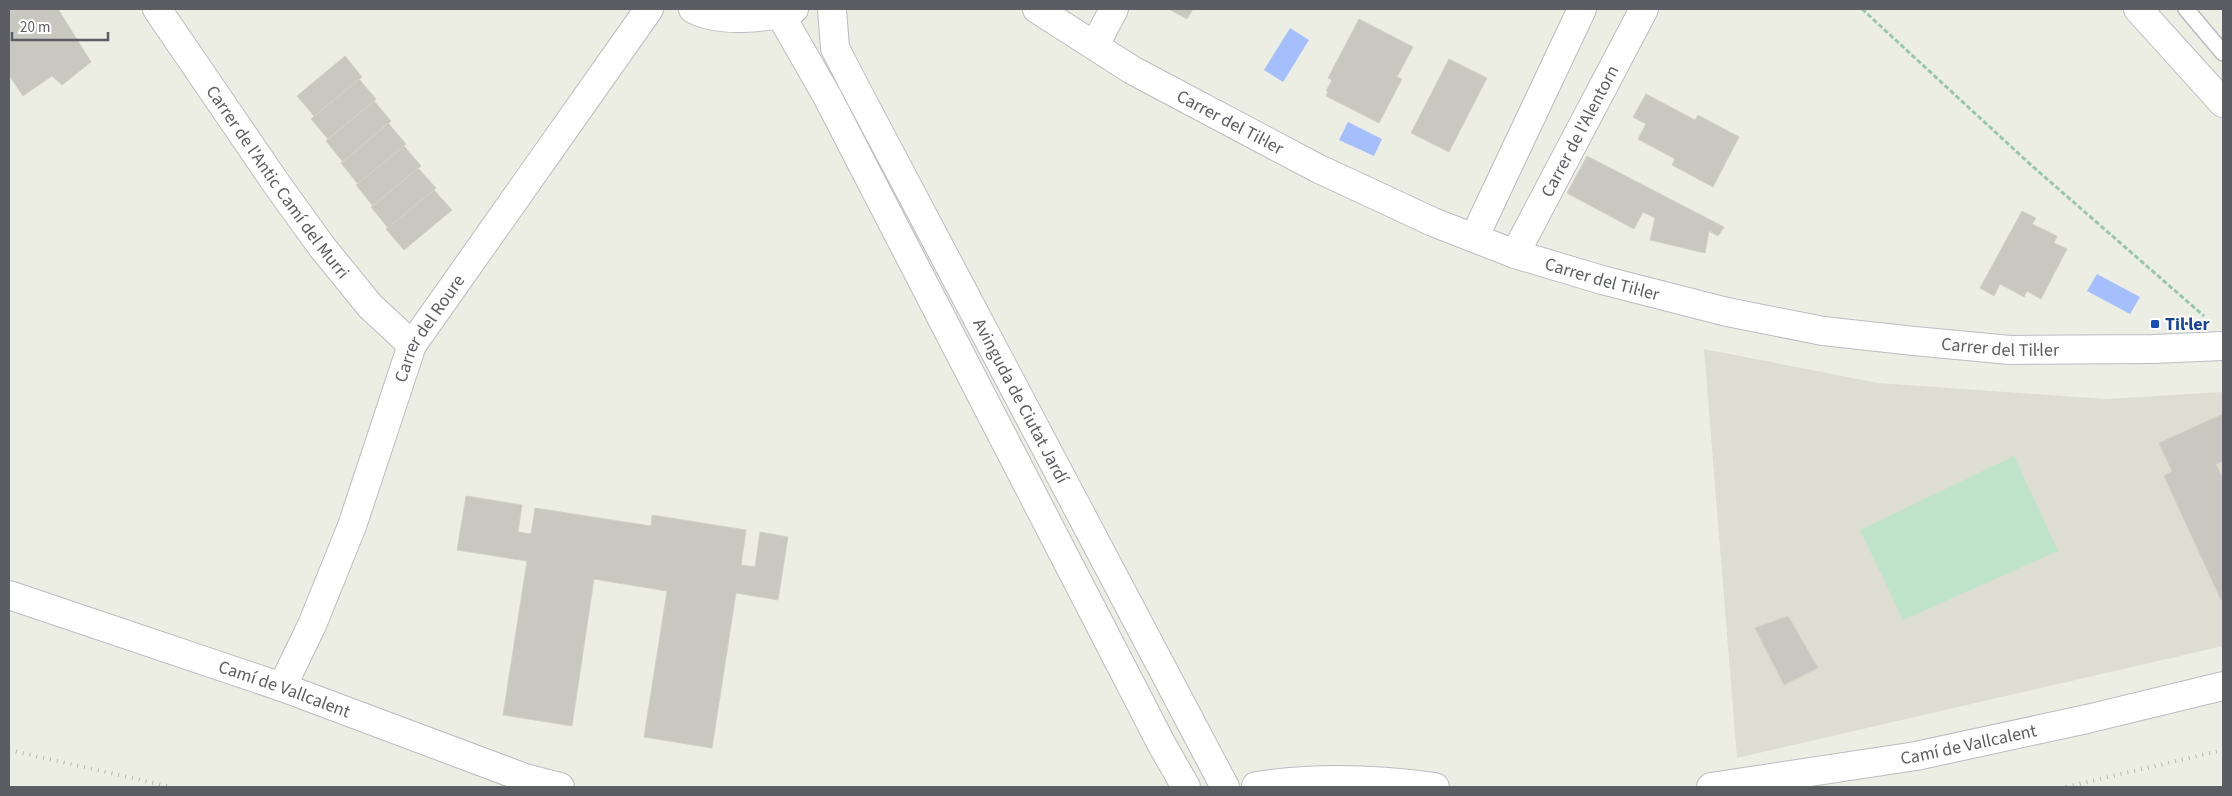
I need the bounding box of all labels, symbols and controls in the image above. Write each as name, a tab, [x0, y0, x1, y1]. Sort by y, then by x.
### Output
scale bar	[12, 10, 109, 42]
text: 20 m	[20, 17, 50, 38]
street label: Carrer de l'Alentorn	[1535, 61, 1625, 202]
street label: Carrer de l'Antic Camí del Murri	[200, 80, 355, 284]
street label: Carrer del Til·ler	[1172, 84, 1289, 161]
street label: Carrer del Til·ler	[1542, 252, 1663, 307]
street label: Carrer del Roure	[389, 270, 471, 386]
place label: Til·ler	[2165, 312, 2211, 337]
street label: Avinguda de Ciutat Jardí	[967, 314, 1075, 489]
marker: Til·ler	[2149, 318, 2161, 330]
street label: Carrer del Til·ler	[1940, 332, 2060, 363]
street label: Camí de Vallcalent	[215, 654, 354, 725]
street label: Camí de Vallcalent	[1899, 718, 2039, 771]

